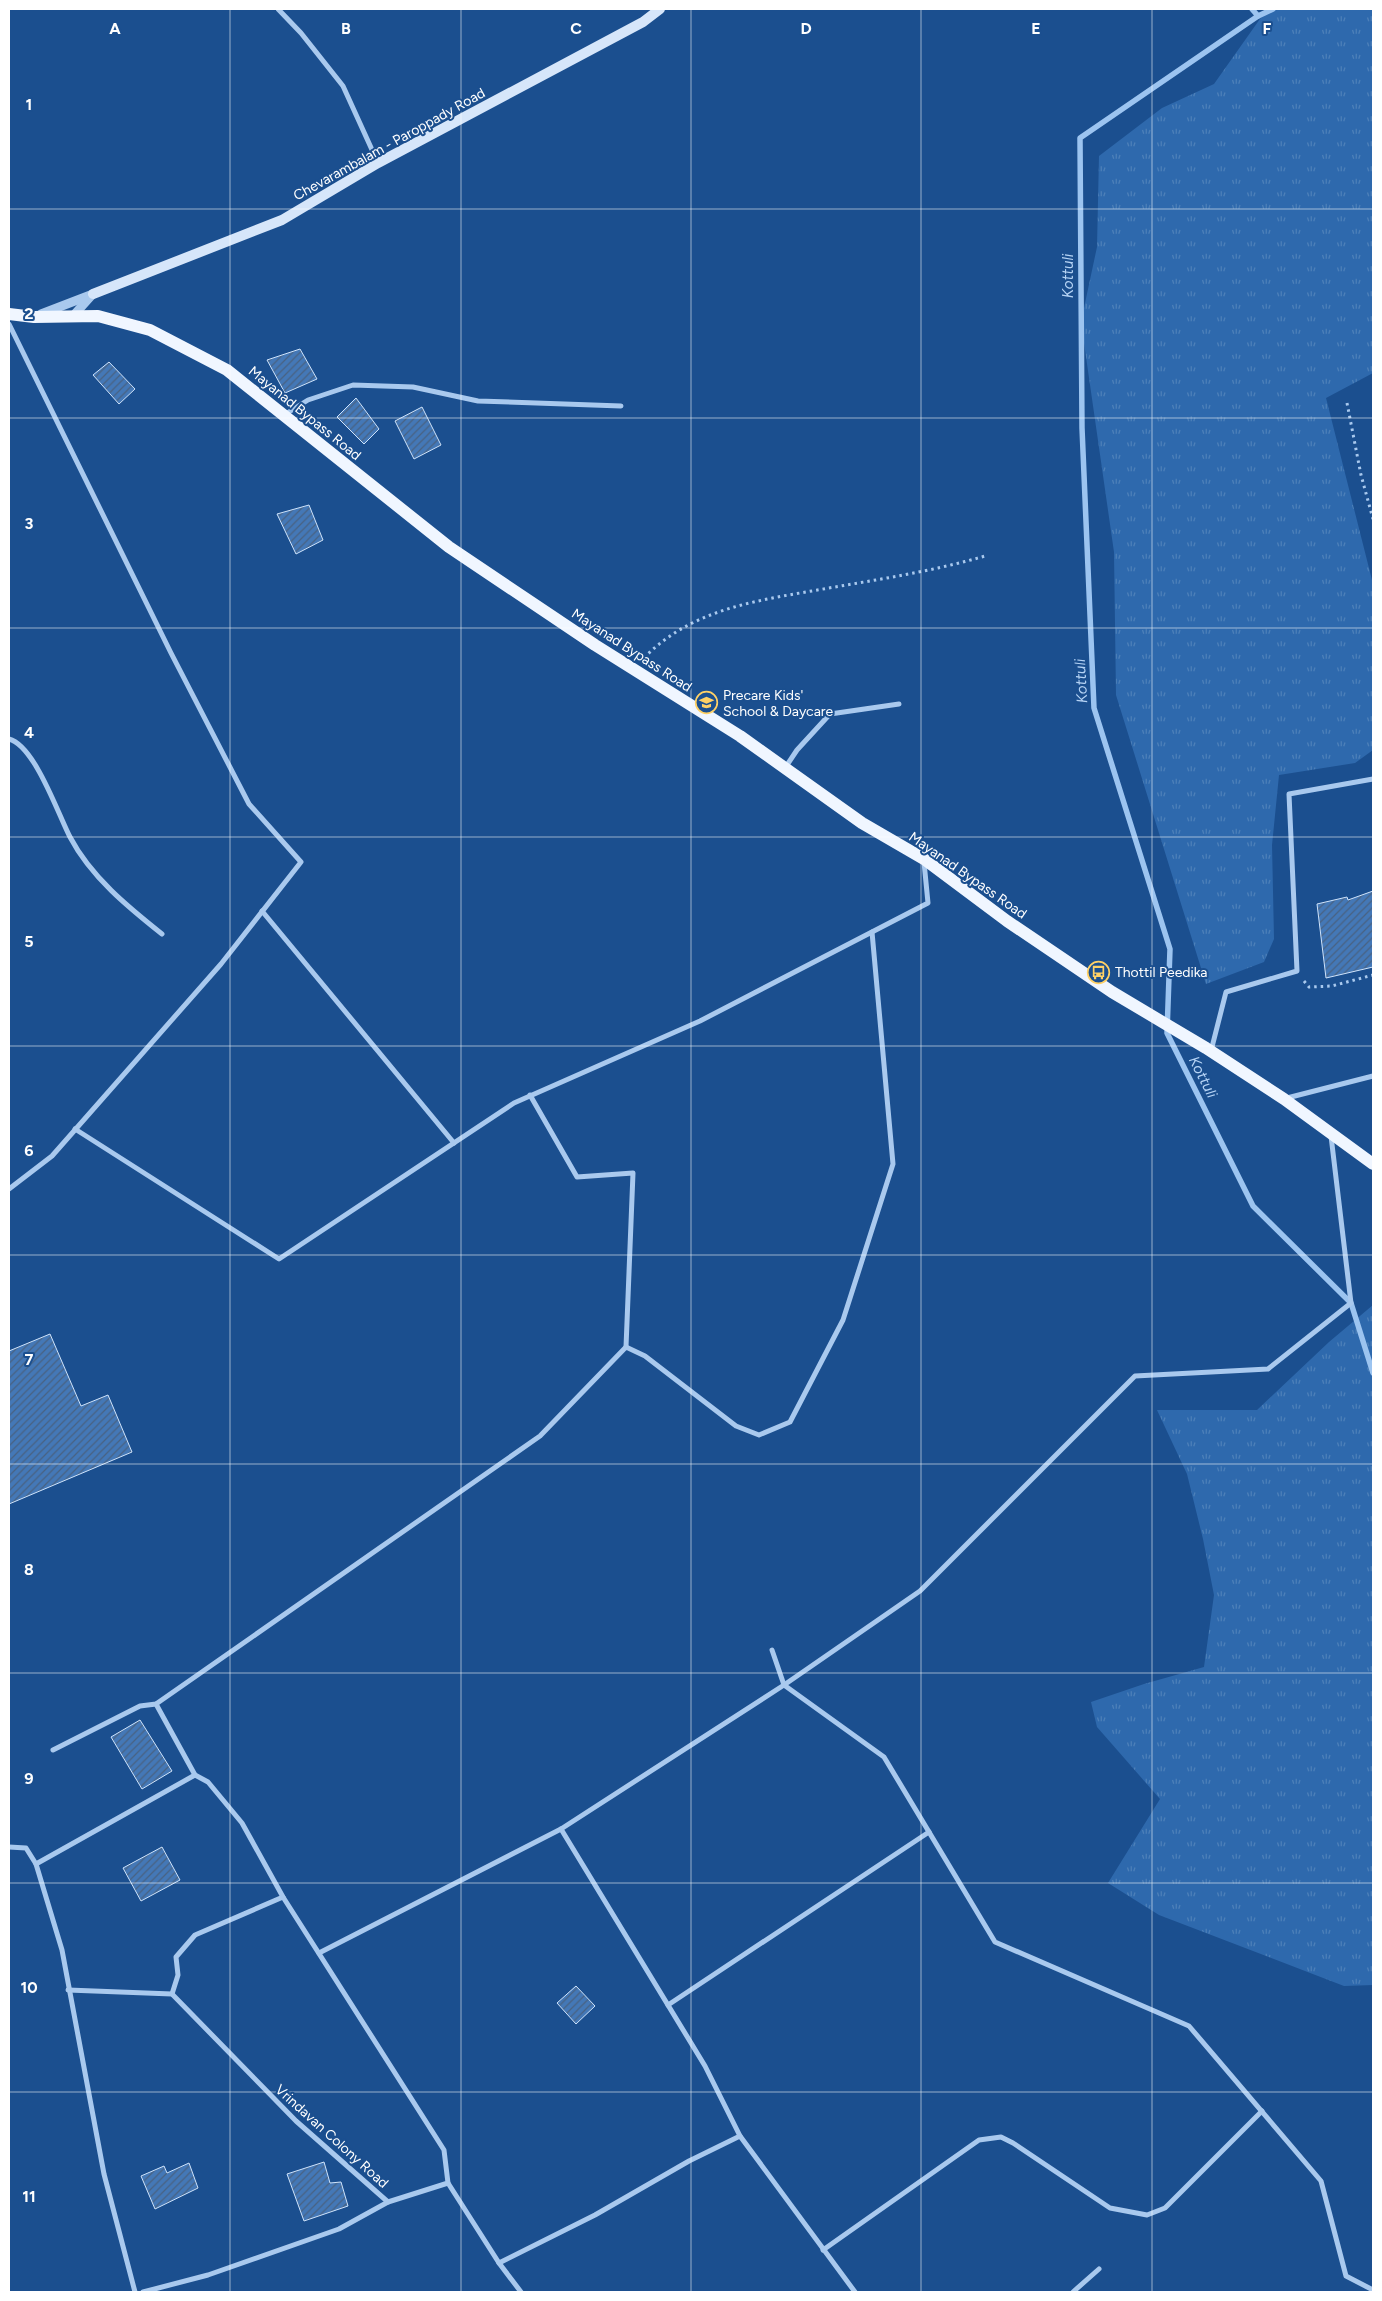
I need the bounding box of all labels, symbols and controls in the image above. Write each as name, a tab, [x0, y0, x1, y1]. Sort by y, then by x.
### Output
text: A	[109, 19, 121, 38]
text: B	[341, 19, 351, 38]
text: C	[570, 19, 582, 38]
text: D	[800, 19, 812, 38]
text: E	[1031, 19, 1041, 38]
text: F	[1263, 19, 1272, 38]
street label: Chevarambalam - Paroppady Road	[290, 85, 488, 204]
text: 1	[26, 95, 32, 114]
water label: Kottuli	[1059, 253, 1077, 298]
text: 2	[24, 304, 34, 323]
street label: Mayanad Bypass Road	[245, 363, 364, 464]
text: 3	[25, 514, 34, 533]
street label: Mayanad Bypass Road	[568, 605, 695, 696]
water label: Kottuli	[1071, 658, 1091, 704]
place label: Precare Kids' School & Daycare	[723, 687, 834, 720]
school or university icon: Precare Kids' School & Daycare	[695, 691, 719, 715]
text: 4	[24, 723, 34, 742]
street label: Mayanad Bypass Road	[906, 828, 1030, 922]
text: 5	[24, 932, 34, 951]
bus stop icon: Thottil Peedika	[1087, 960, 1111, 984]
place label: Thottil Peedika	[1115, 964, 1208, 981]
water label: Kottuli	[1185, 1053, 1221, 1101]
text: 6	[24, 1141, 34, 1160]
text: 7	[25, 1350, 34, 1369]
text: 8	[24, 1560, 34, 1579]
text: 9	[24, 1769, 34, 1788]
text: 10	[20, 1978, 38, 1997]
street label: Vrindavan Colony Road	[272, 2081, 392, 2192]
text: 11	[22, 2187, 36, 2206]

